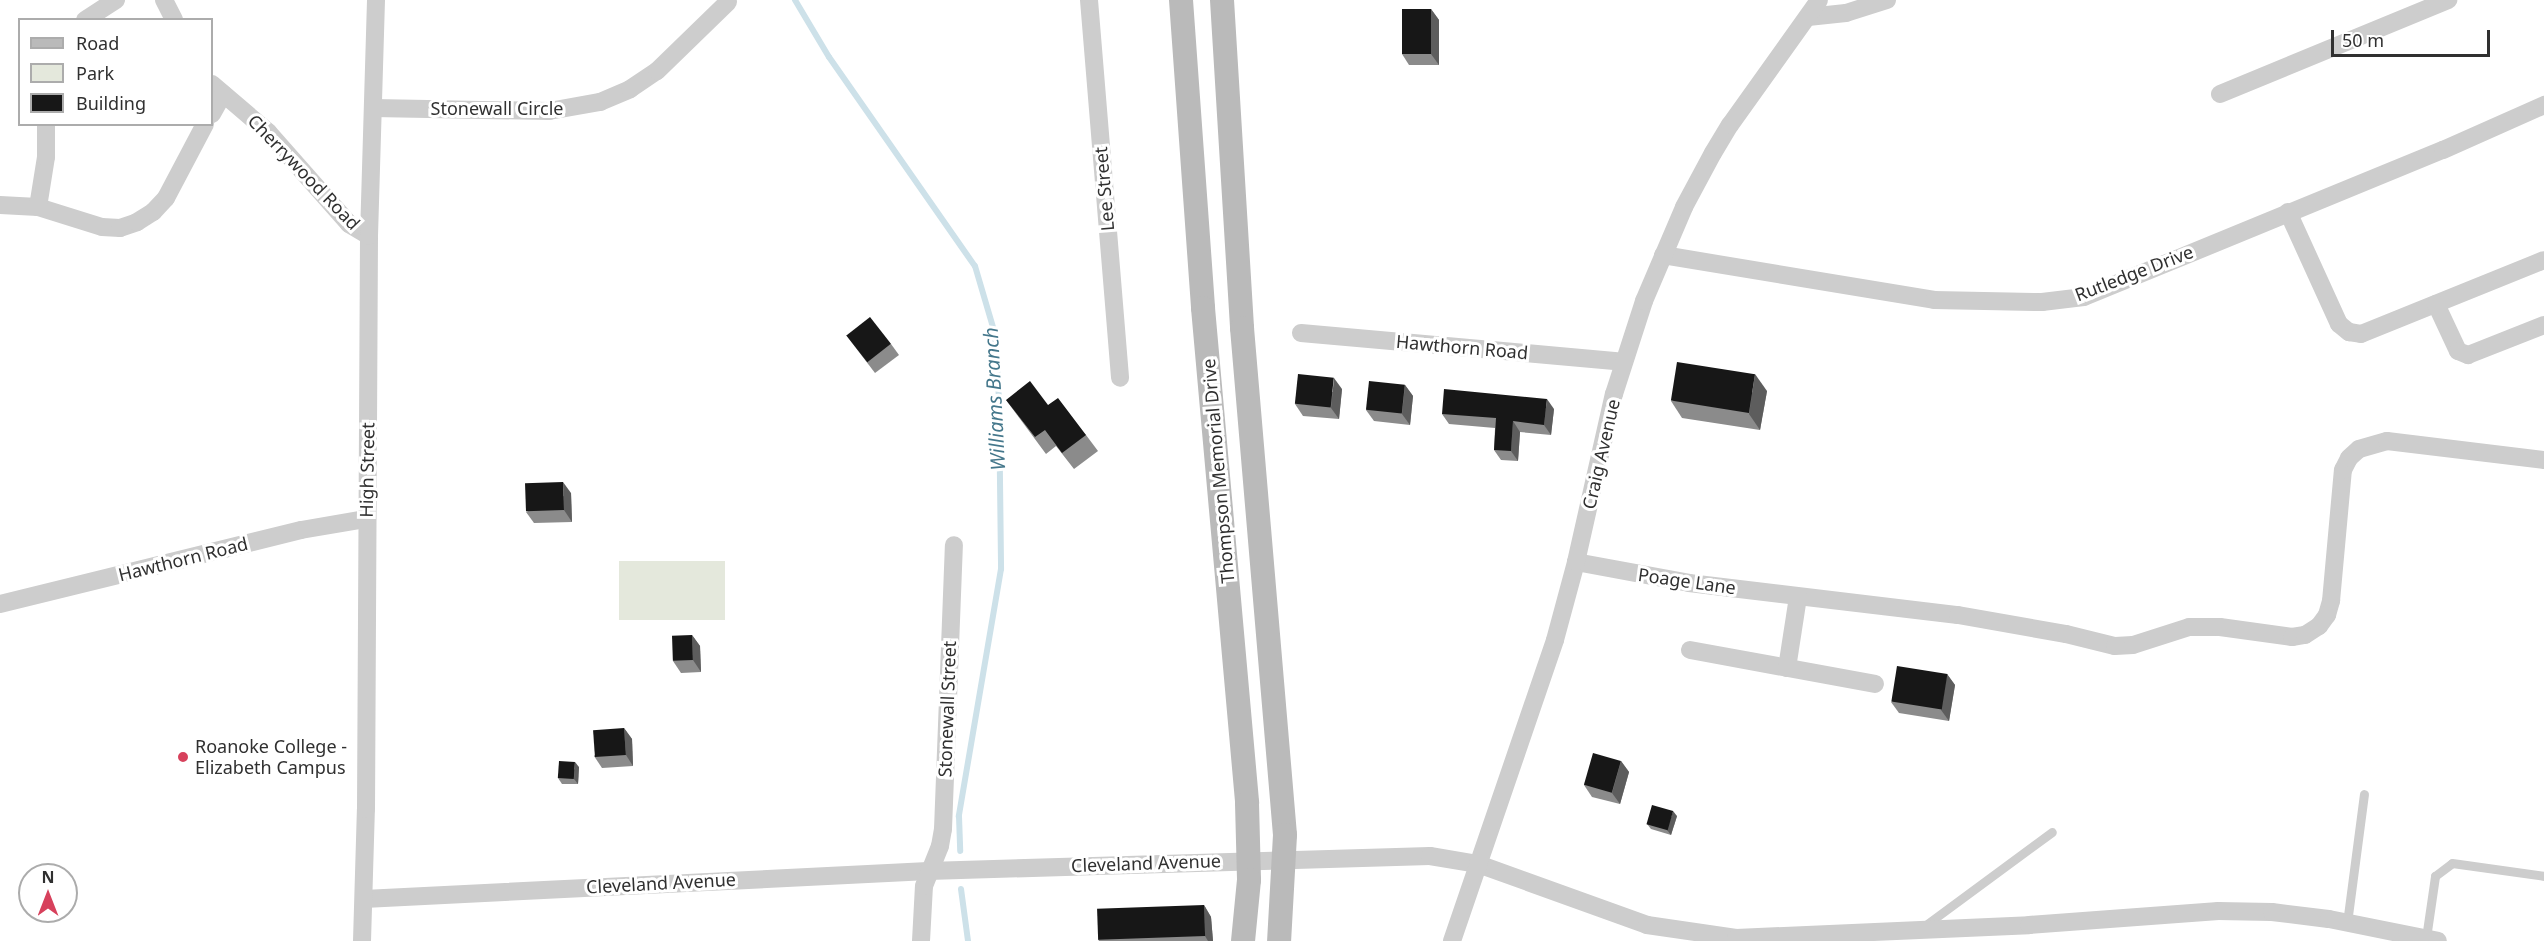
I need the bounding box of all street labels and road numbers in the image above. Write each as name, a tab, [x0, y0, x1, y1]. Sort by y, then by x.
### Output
street label: Stonewall Circle	[431, 97, 563, 119]
street label: Cherrywood Road	[244, 110, 364, 234]
street label: Lee Street	[1090, 146, 1118, 232]
street label: Rutledge Drive	[2072, 241, 2196, 305]
street label: Hawthorn Road	[1395, 330, 1529, 364]
street label: Thompson Memorial Drive	[1197, 358, 1239, 584]
street label: Craig Avenue	[1578, 397, 1624, 511]
street label: High Street	[355, 422, 379, 518]
street label: Hawthorn Road	[116, 532, 250, 586]
street label: Poage Lane	[1637, 563, 1737, 599]
street label: Stonewall Street	[934, 640, 960, 778]
street label: Cleveland Avenue	[1071, 850, 1221, 876]
street label: Cleveland Avenue	[586, 868, 736, 898]

